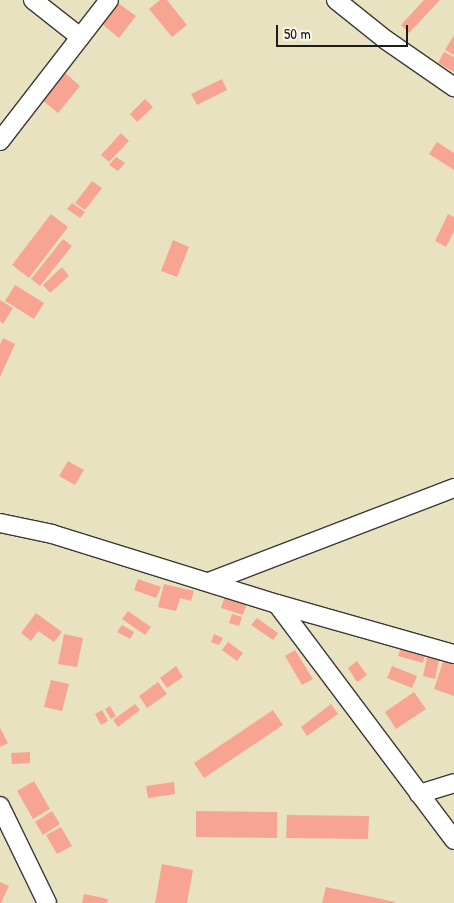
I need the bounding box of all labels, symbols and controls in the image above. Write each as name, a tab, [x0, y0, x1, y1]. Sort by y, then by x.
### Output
scale bar	[279, 15, 412, 47]
text: 50 m	[284, 23, 311, 44]

